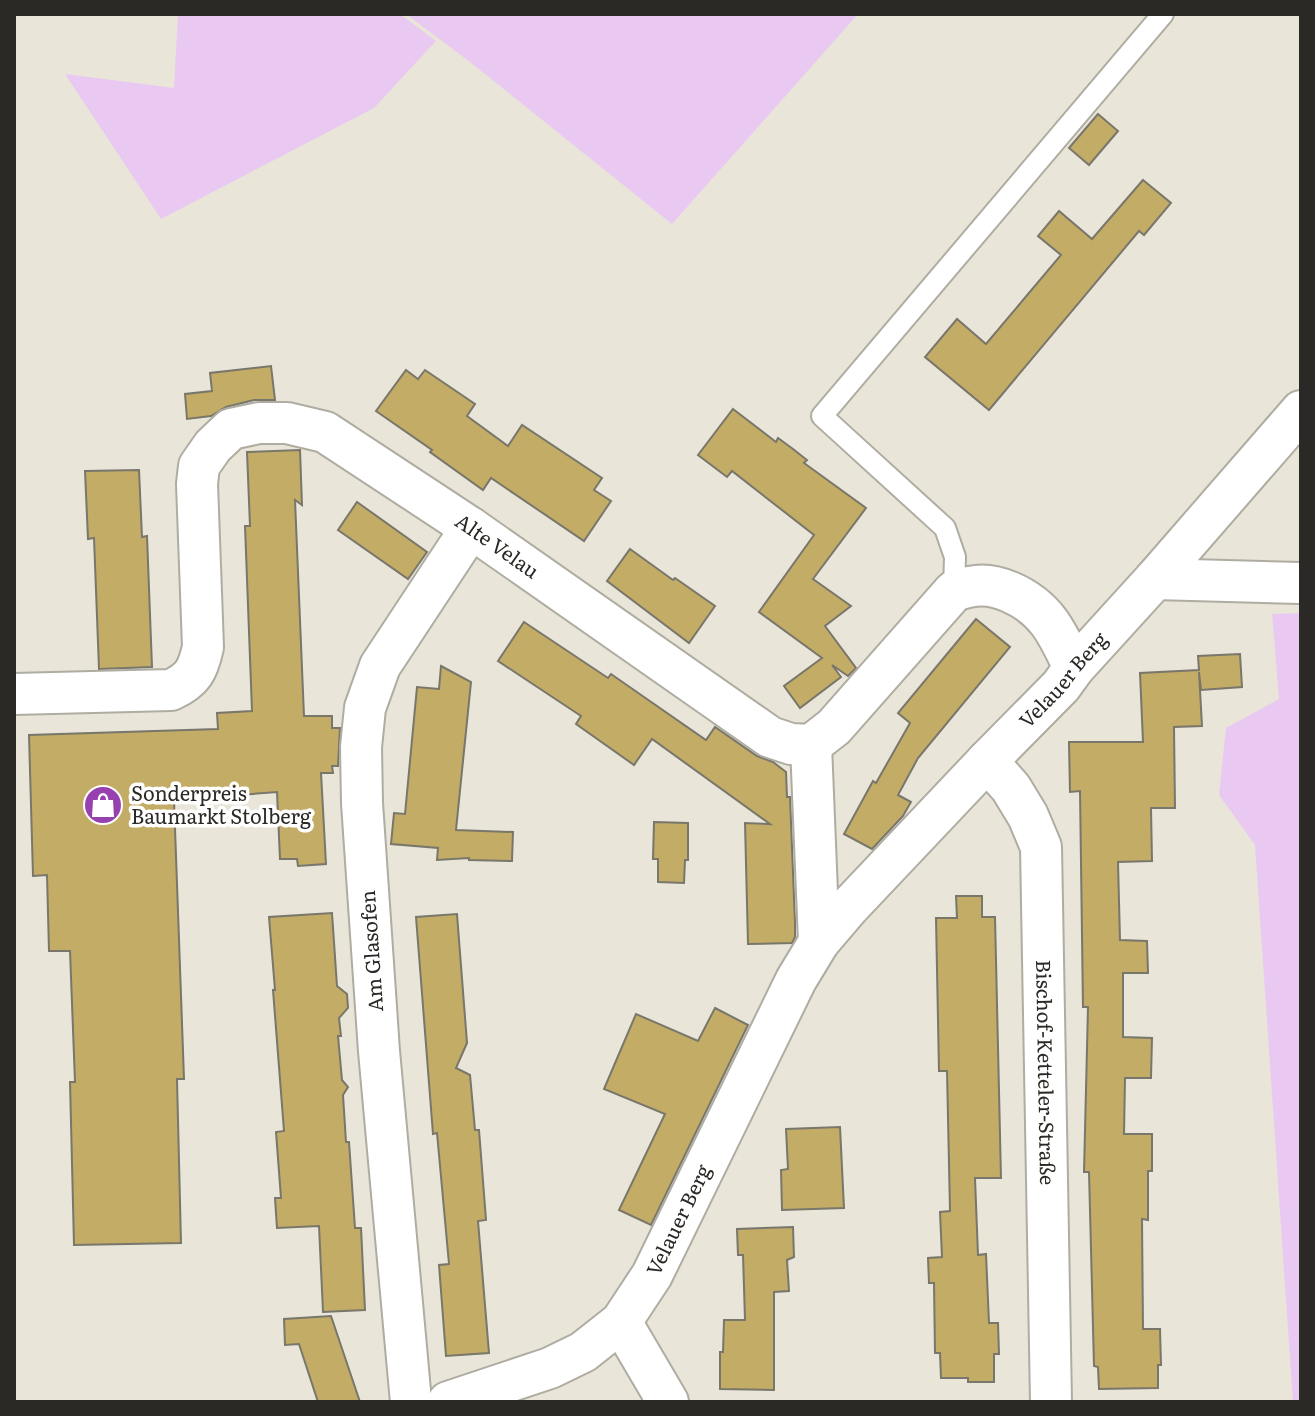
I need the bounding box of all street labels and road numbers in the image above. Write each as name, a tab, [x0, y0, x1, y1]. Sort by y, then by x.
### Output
street label: Alte Velau	[450, 505, 546, 585]
street label: Velauer Berg	[1011, 623, 1114, 734]
street label: Am Glasofen	[351, 889, 389, 1013]
street label: Bischof-Ketteler-Straße	[1030, 959, 1064, 1186]
street label: Velauer Berg	[637, 1158, 717, 1280]

